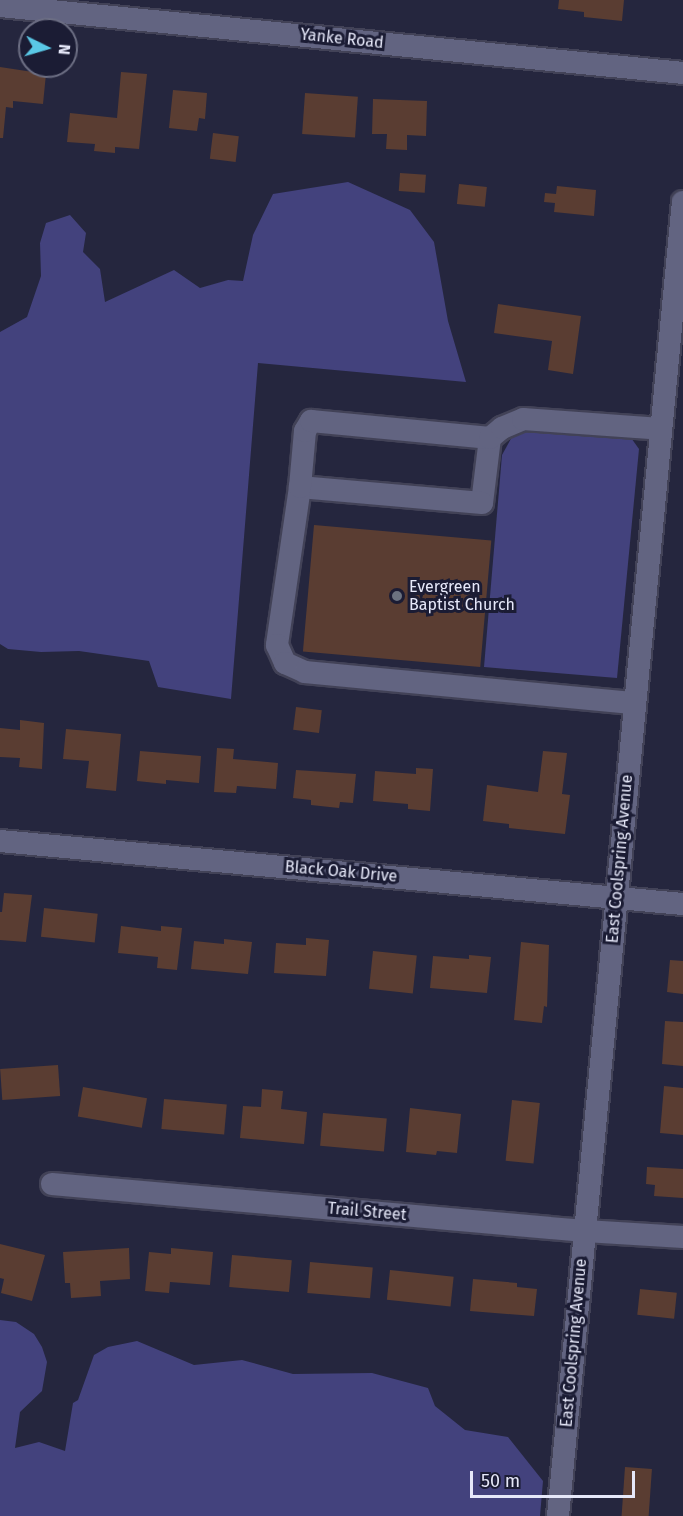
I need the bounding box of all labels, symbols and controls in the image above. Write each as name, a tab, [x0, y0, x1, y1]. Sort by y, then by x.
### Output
north arrow	[18, 18, 78, 78]
street label: Yanke Road	[299, 25, 385, 53]
text: N	[55, 43, 74, 56]
place label: Evergreen Baptist Church	[409, 577, 515, 615]
marker: Evergreen Baptist Church	[390, 589, 404, 603]
street label: East Coolspring Avenue	[603, 774, 637, 944]
street label: Black Oak Drive	[284, 858, 398, 886]
street label: Trail Street	[327, 1199, 407, 1225]
street label: East Coolspring Avenue	[557, 1258, 591, 1428]
scale bar	[473, 1459, 638, 1497]
text: 50 m	[481, 1470, 520, 1492]

